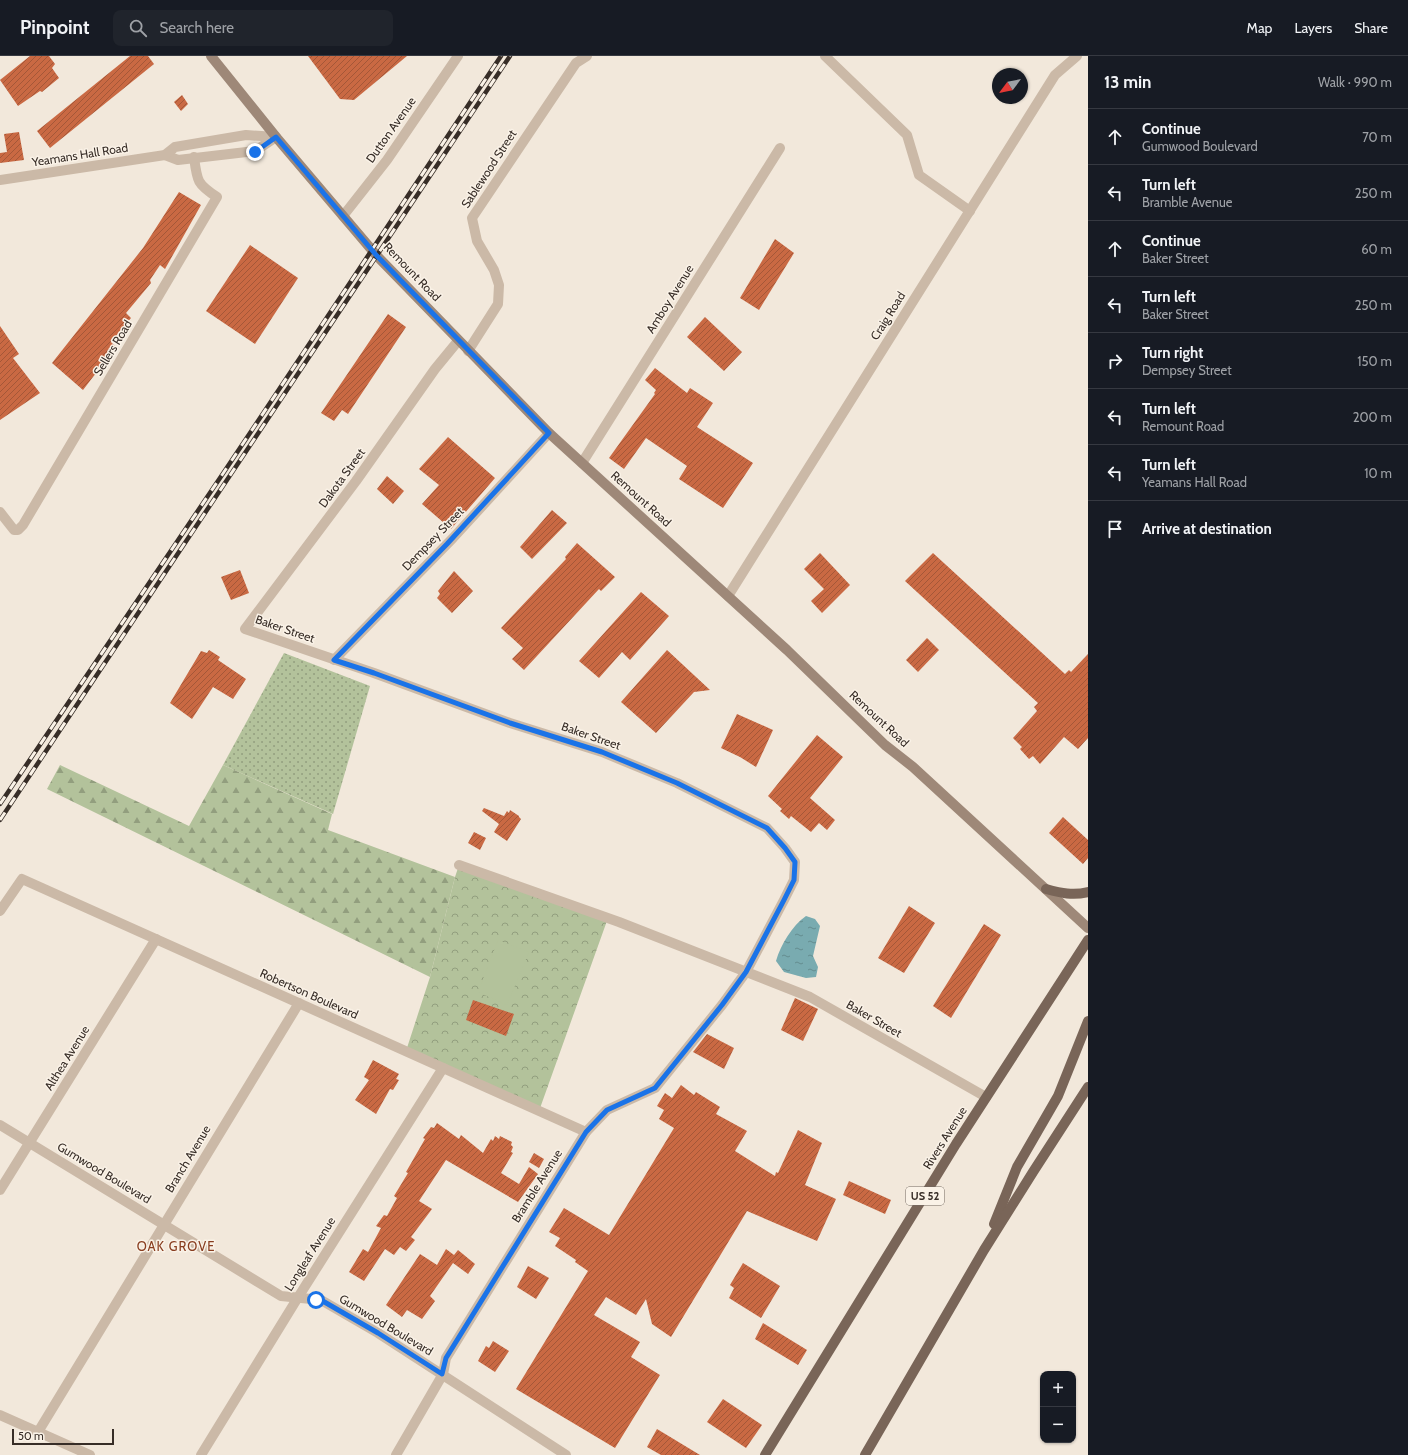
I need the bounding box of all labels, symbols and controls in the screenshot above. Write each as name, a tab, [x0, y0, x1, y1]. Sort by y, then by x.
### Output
search box	[113, 10, 393, 46]
text: Pinpoint	[20, 16, 89, 39]
icon: search	[127, 17, 149, 39]
text: Search here	[159, 19, 234, 37]
text: Map	[1247, 19, 1272, 37]
text: Layers	[1294, 19, 1332, 37]
text: Share	[1354, 19, 1388, 37]
north arrow	[992, 68, 1028, 104]
text: 13 min	[1104, 72, 1152, 92]
text: Walk · 990 m	[1318, 74, 1392, 90]
street label: Dutton Avenue	[362, 94, 419, 166]
text: Continue	[1142, 120, 1201, 138]
icon: ahead	[1104, 126, 1126, 148]
street label: Sablewood Street	[458, 127, 519, 211]
text: 70 m	[1362, 129, 1392, 145]
text: Gumwood Boulevard	[1142, 138, 1258, 154]
street label: Yeamans Hall Road	[30, 140, 129, 170]
route end	[246, 143, 264, 161]
text: Turn left	[1142, 176, 1196, 194]
icon: left	[1104, 182, 1126, 204]
text: 250 m	[1355, 185, 1392, 201]
text: Bramble Avenue	[1142, 194, 1232, 210]
text: Continue	[1142, 232, 1201, 250]
icon: ahead	[1104, 238, 1126, 260]
street label: Remount Road	[381, 239, 444, 304]
text: 60 m	[1361, 241, 1392, 257]
text: Baker Street	[1142, 250, 1209, 266]
street label: Amboy Avenue	[643, 262, 697, 336]
text: Turn left	[1142, 288, 1196, 306]
street label: Craig Road	[867, 289, 908, 343]
icon: left	[1104, 294, 1126, 316]
text: 250 m	[1355, 297, 1392, 313]
text: Baker Street	[1142, 306, 1209, 322]
street label: Sellers Road	[90, 317, 135, 378]
text: Turn right	[1142, 344, 1203, 362]
icon: right	[1104, 350, 1126, 372]
text: 150 m	[1357, 353, 1392, 369]
text: Dempsey Street	[1142, 362, 1232, 378]
text: Turn left	[1142, 400, 1196, 418]
icon: left	[1104, 406, 1126, 428]
text: 200 m	[1353, 409, 1392, 425]
text: Remount Road	[1142, 418, 1224, 434]
street label: Dakota Street	[315, 445, 368, 510]
text: Turn left	[1142, 456, 1196, 474]
icon: left	[1104, 462, 1126, 484]
text: 10 m	[1364, 465, 1392, 481]
street label: Remount Road	[608, 468, 675, 530]
text: Yeamans Hall Road	[1142, 474, 1247, 490]
street label: Dempsey Street	[399, 504, 467, 574]
icon: arrive	[1104, 518, 1126, 540]
text: Arrive at destination	[1142, 520, 1272, 538]
street label: Baker Street	[254, 611, 317, 646]
street label: Remount Road	[846, 687, 912, 750]
street label: Baker Street	[560, 718, 623, 753]
street label: Robertson Boulevard	[258, 965, 361, 1022]
street label: Baker Street	[844, 997, 905, 1040]
street label: Althea Avenue	[41, 1023, 92, 1093]
street label: Rivers Avenue	[919, 1104, 970, 1172]
street label: Branch Avenue	[162, 1122, 214, 1195]
street label: Gumwood Boulevard	[55, 1139, 154, 1206]
street label: Bramble Avenue	[508, 1146, 565, 1225]
road number: US 52	[906, 1187, 944, 1205]
street label: Longleaf Avenue	[281, 1214, 338, 1294]
district label: OAK GROVE	[137, 1238, 215, 1254]
route start	[307, 1291, 325, 1309]
street label: Gumwood Boulevard	[337, 1291, 436, 1358]
map controls	[1040, 1371, 1076, 1443]
button: +	[1040, 1371, 1076, 1407]
button: −	[1040, 1407, 1076, 1443]
scale bar	[12, 1427, 114, 1446]
text: 50 m	[18, 1429, 44, 1443]

